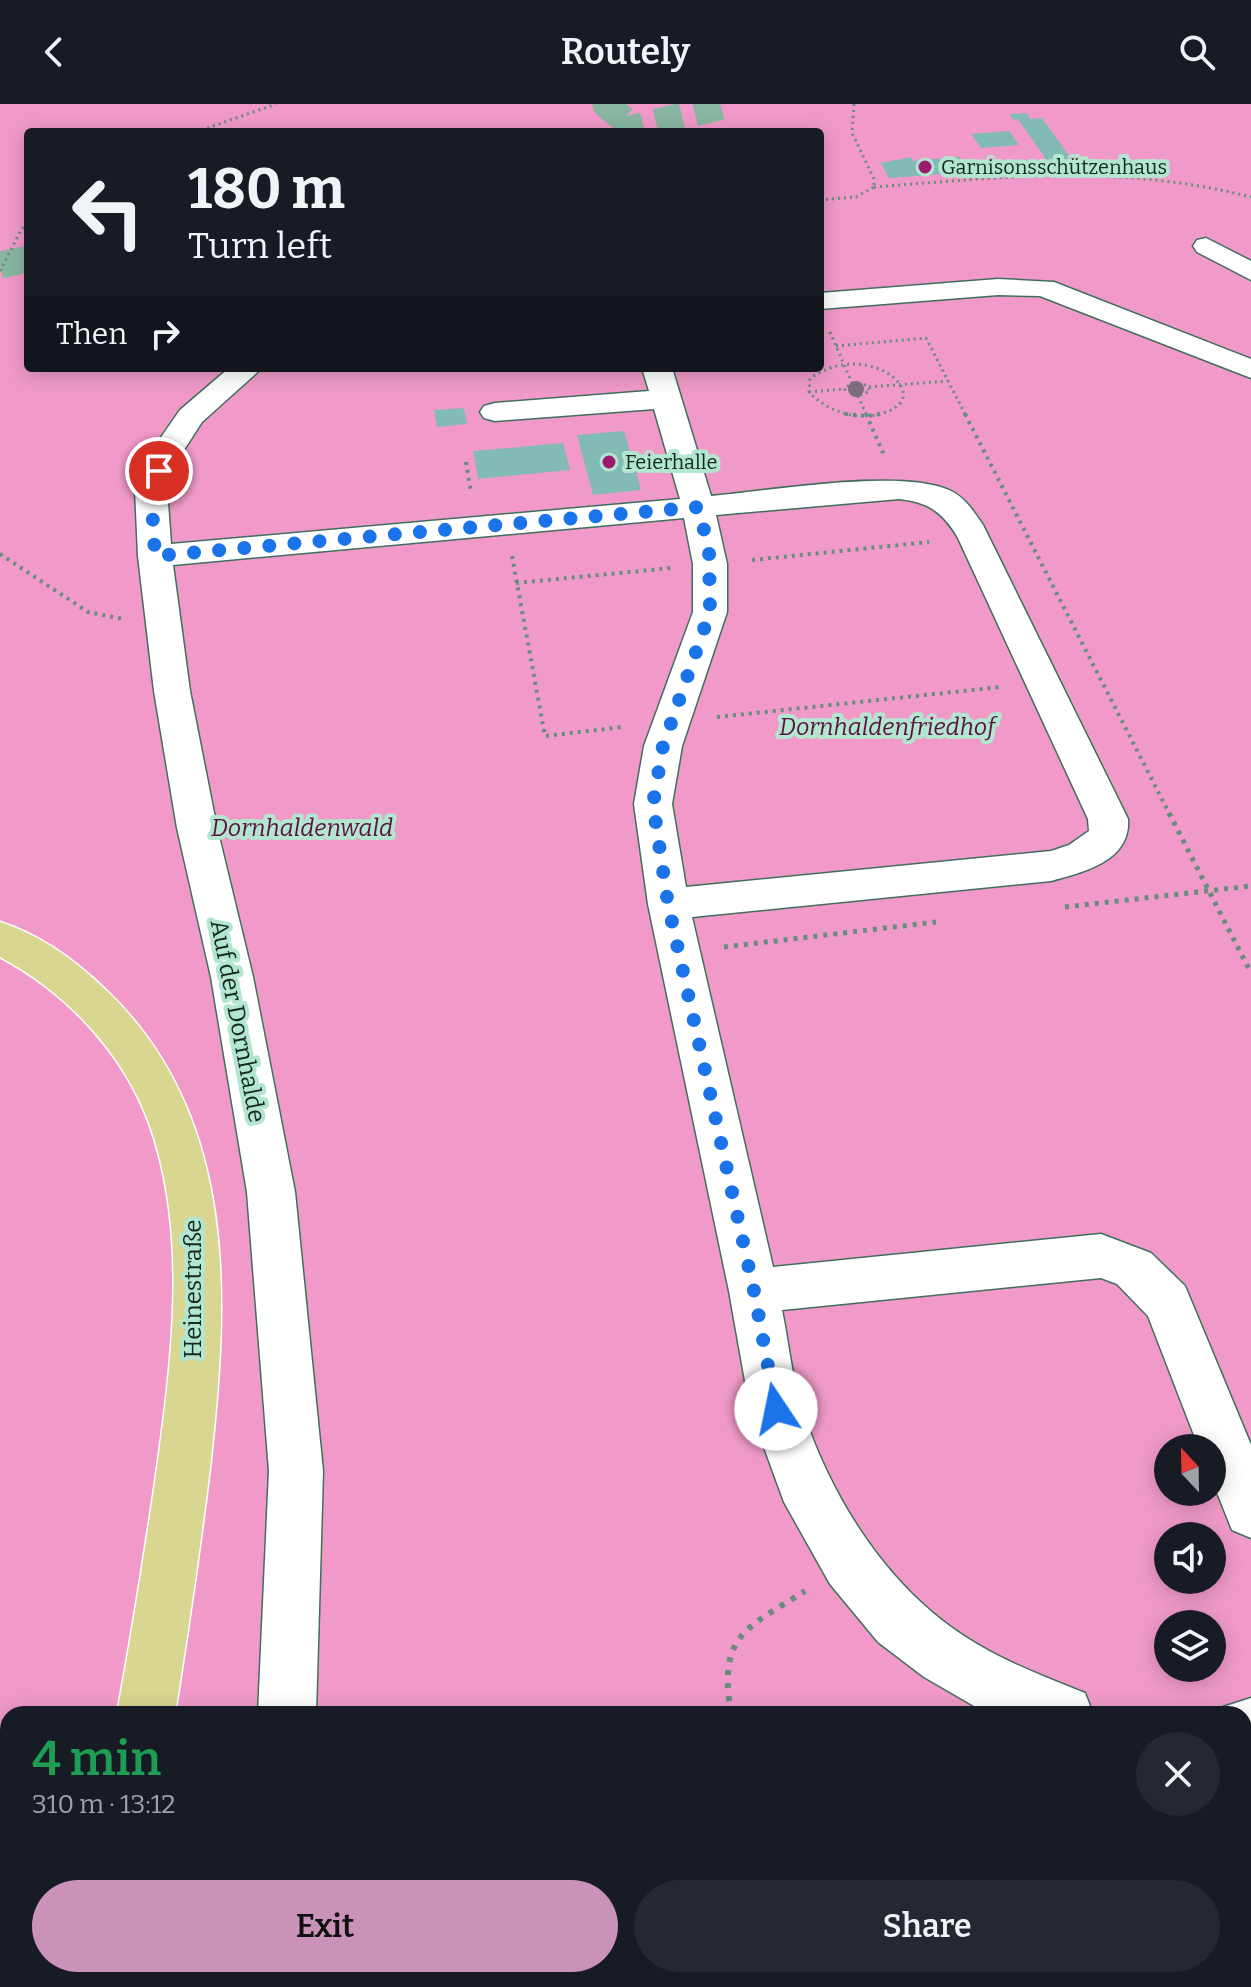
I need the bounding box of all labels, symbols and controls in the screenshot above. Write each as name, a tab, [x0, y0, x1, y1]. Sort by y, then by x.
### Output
icon: back	[32, 30, 76, 74]
text: Routely	[561, 30, 690, 74]
icon: search	[1175, 30, 1219, 74]
place label: Garnisonsschützenhaus	[941, 155, 1167, 179]
text: 180 m	[188, 156, 345, 223]
marker: Garnisonsschützenhaus	[916, 158, 934, 176]
icon: left	[56, 160, 160, 264]
text: Turn left	[188, 224, 332, 268]
icon: right	[143, 312, 187, 356]
text: Then	[56, 316, 127, 352]
pin	[125, 437, 193, 505]
icon: arrive	[137, 449, 181, 493]
place label: Feierhalle	[625, 450, 717, 474]
marker: Feierhalle	[600, 453, 618, 471]
park label: Dornhaldenfriedhof	[779, 713, 998, 741]
park label: Dornhaldenwald	[211, 814, 393, 842]
street label: Auf der Dornhalde	[205, 917, 271, 1125]
street label: Heinestraße	[179, 1220, 207, 1358]
position arrow	[734, 1367, 818, 1451]
north arrow	[1154, 1434, 1226, 1506]
map controls	[1154, 1434, 1226, 1682]
button: sound	[1154, 1522, 1226, 1594]
button: layers	[1154, 1610, 1226, 1682]
text: 4 min	[32, 1730, 161, 1788]
button: close	[1136, 1732, 1220, 1816]
text: 310 m · 13:12	[32, 1789, 176, 1820]
button: Exit	[32, 1880, 618, 1972]
button: Share	[634, 1880, 1220, 1972]

